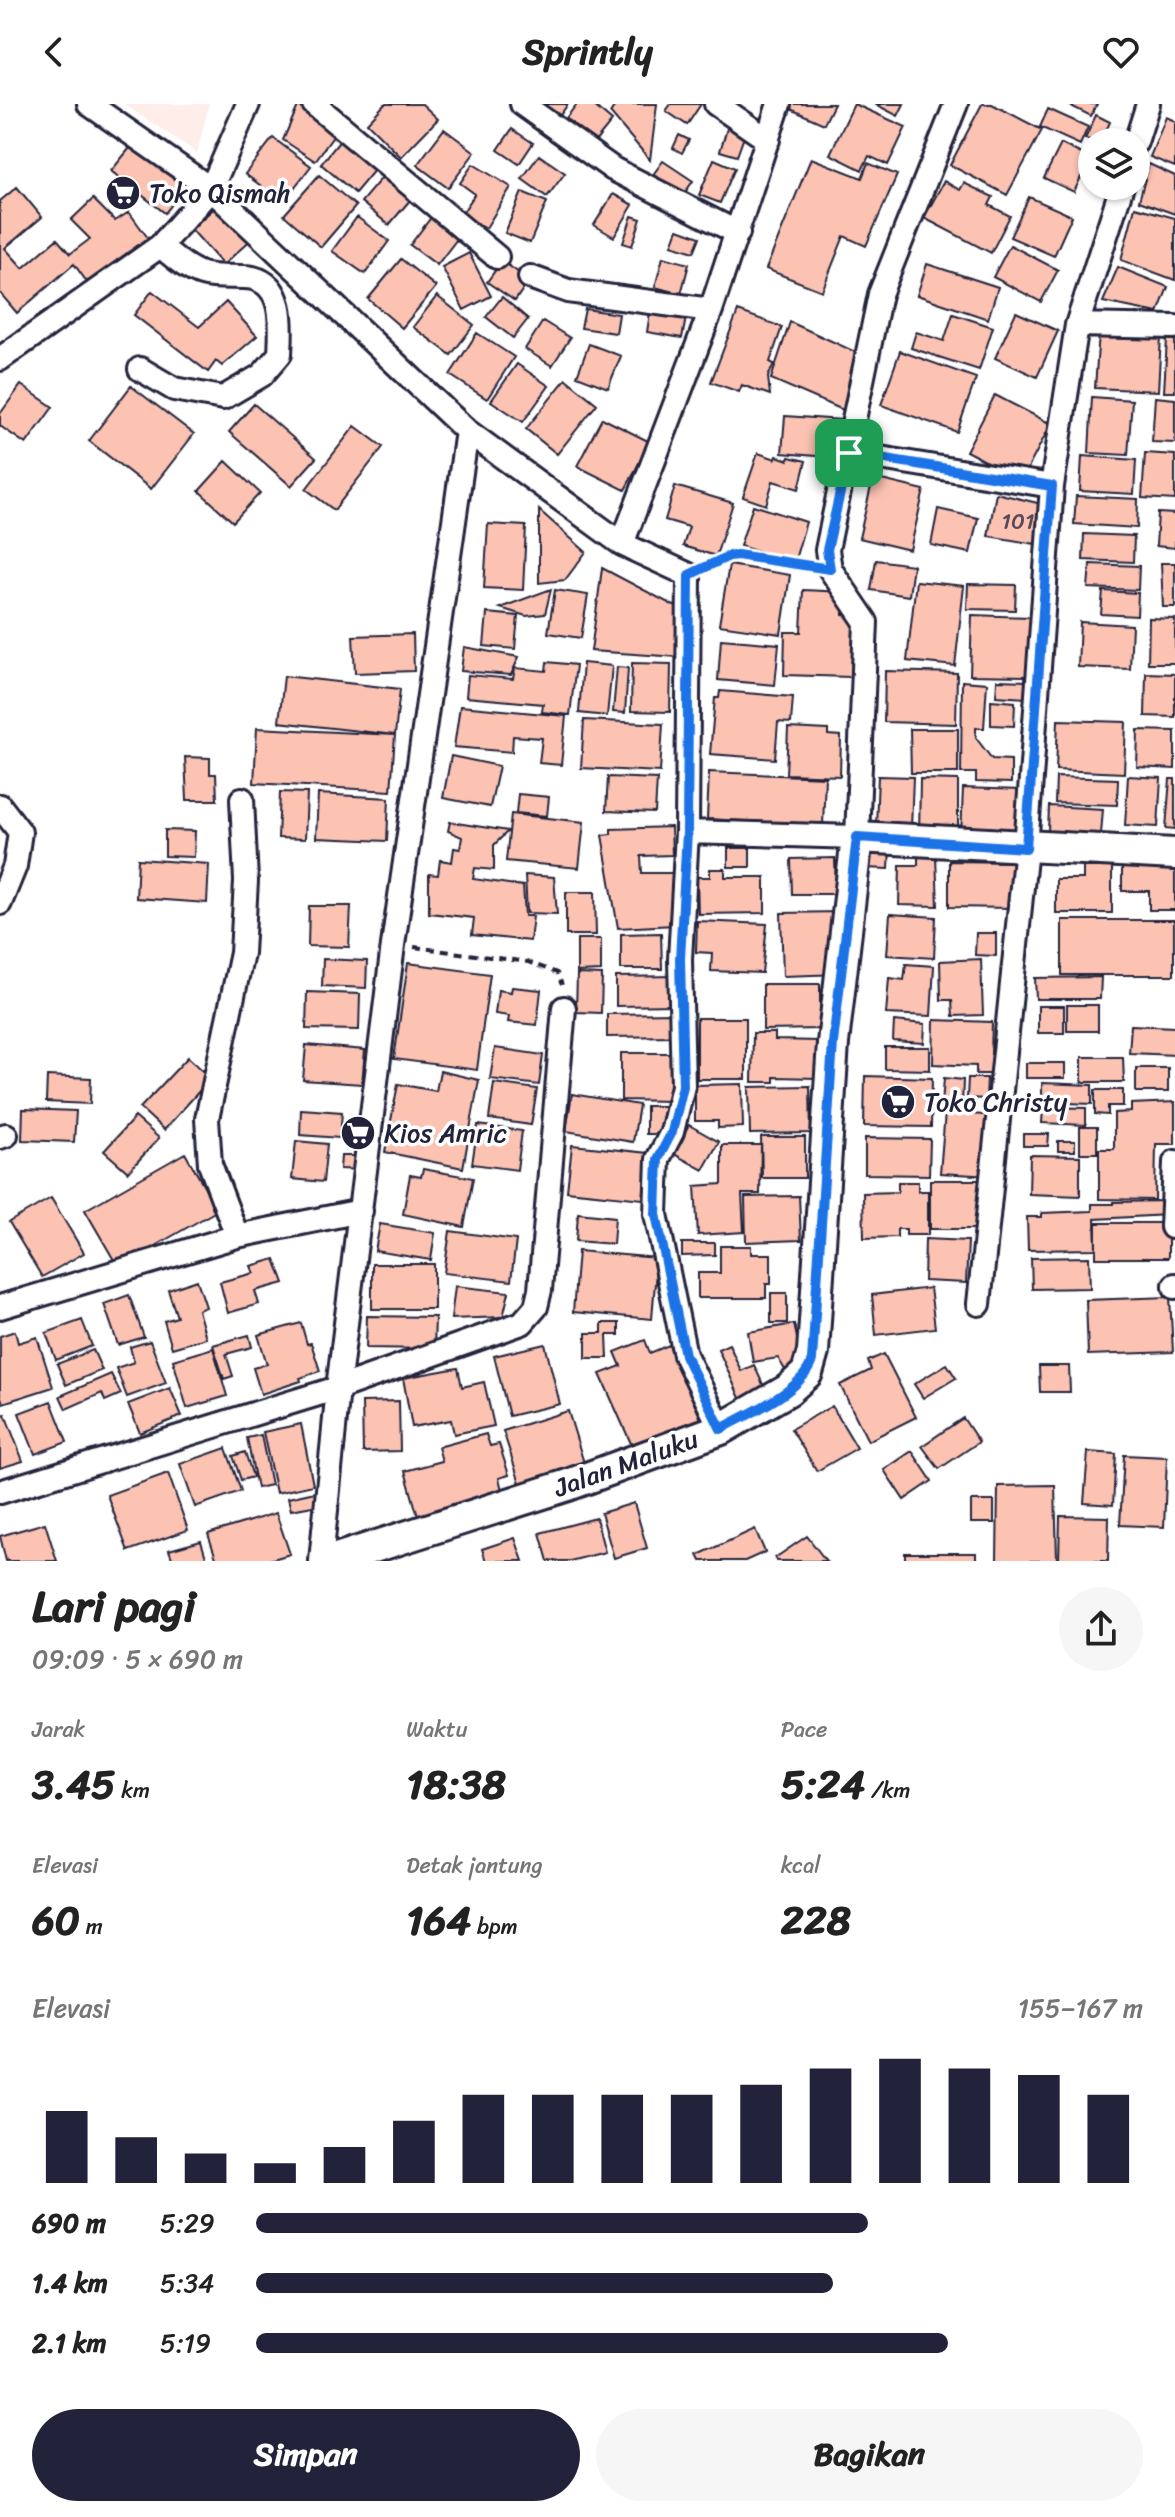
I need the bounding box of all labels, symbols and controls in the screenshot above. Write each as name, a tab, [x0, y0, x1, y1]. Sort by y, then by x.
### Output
text: Sprintly	[522, 20, 653, 84]
icon: back	[32, 30, 76, 74]
icon: heart	[1099, 30, 1143, 74]
map controls	[1078, 128, 1150, 200]
button: layers	[1078, 128, 1150, 200]
place label: Toko Qismah	[149, 170, 291, 216]
supermarket icon: Toko Qismah	[104, 174, 142, 212]
pin	[815, 419, 883, 487]
icon: arrive	[827, 431, 871, 475]
house number: 101	[1002, 502, 1034, 541]
place label: Toko Christy	[924, 1079, 1068, 1125]
supermarket icon: Toko Christy	[879, 1083, 917, 1121]
place label: Kios Amric	[384, 1110, 507, 1156]
supermarket icon: Kios Amric	[339, 1114, 377, 1152]
street label: Jalan Maluku	[546, 1416, 705, 1511]
text: Lari pagi	[32, 1567, 196, 1645]
button: share	[1059, 1587, 1143, 1671]
text: 09:09 · 5 × 690 m	[32, 1636, 243, 1682]
text: Jarak	[32, 1710, 85, 1749]
text: Waktu	[406, 1710, 467, 1749]
text: Pace	[781, 1710, 827, 1749]
text: 3.45	[32, 1749, 115, 1820]
text: 18:38	[406, 1749, 506, 1820]
text: 5:24	[781, 1749, 865, 1820]
text: km	[115, 1771, 150, 1810]
text: /km	[865, 1771, 910, 1810]
text: Elevasi	[32, 1846, 98, 1885]
text: Detak jantung	[406, 1846, 543, 1885]
text: kcal	[781, 1846, 821, 1885]
text: 60	[32, 1885, 80, 1956]
text: 164	[406, 1885, 471, 1956]
text: 228	[781, 1885, 851, 1956]
text: m	[80, 1907, 103, 1946]
text: bpm	[471, 1907, 518, 1946]
text: Elevasi	[32, 1985, 110, 2031]
text: 155–167 m	[1018, 1985, 1143, 2031]
text: 690 m	[32, 2200, 106, 2246]
text: 5:29	[160, 2200, 215, 2246]
text: 1.4 km	[32, 2260, 108, 2306]
text: 5:34	[160, 2260, 214, 2306]
text: 2.1 km	[32, 2320, 107, 2366]
text: 5:19	[160, 2320, 211, 2366]
button: Simpan	[32, 2409, 580, 2501]
button: Bagikan	[596, 2409, 1143, 2501]

